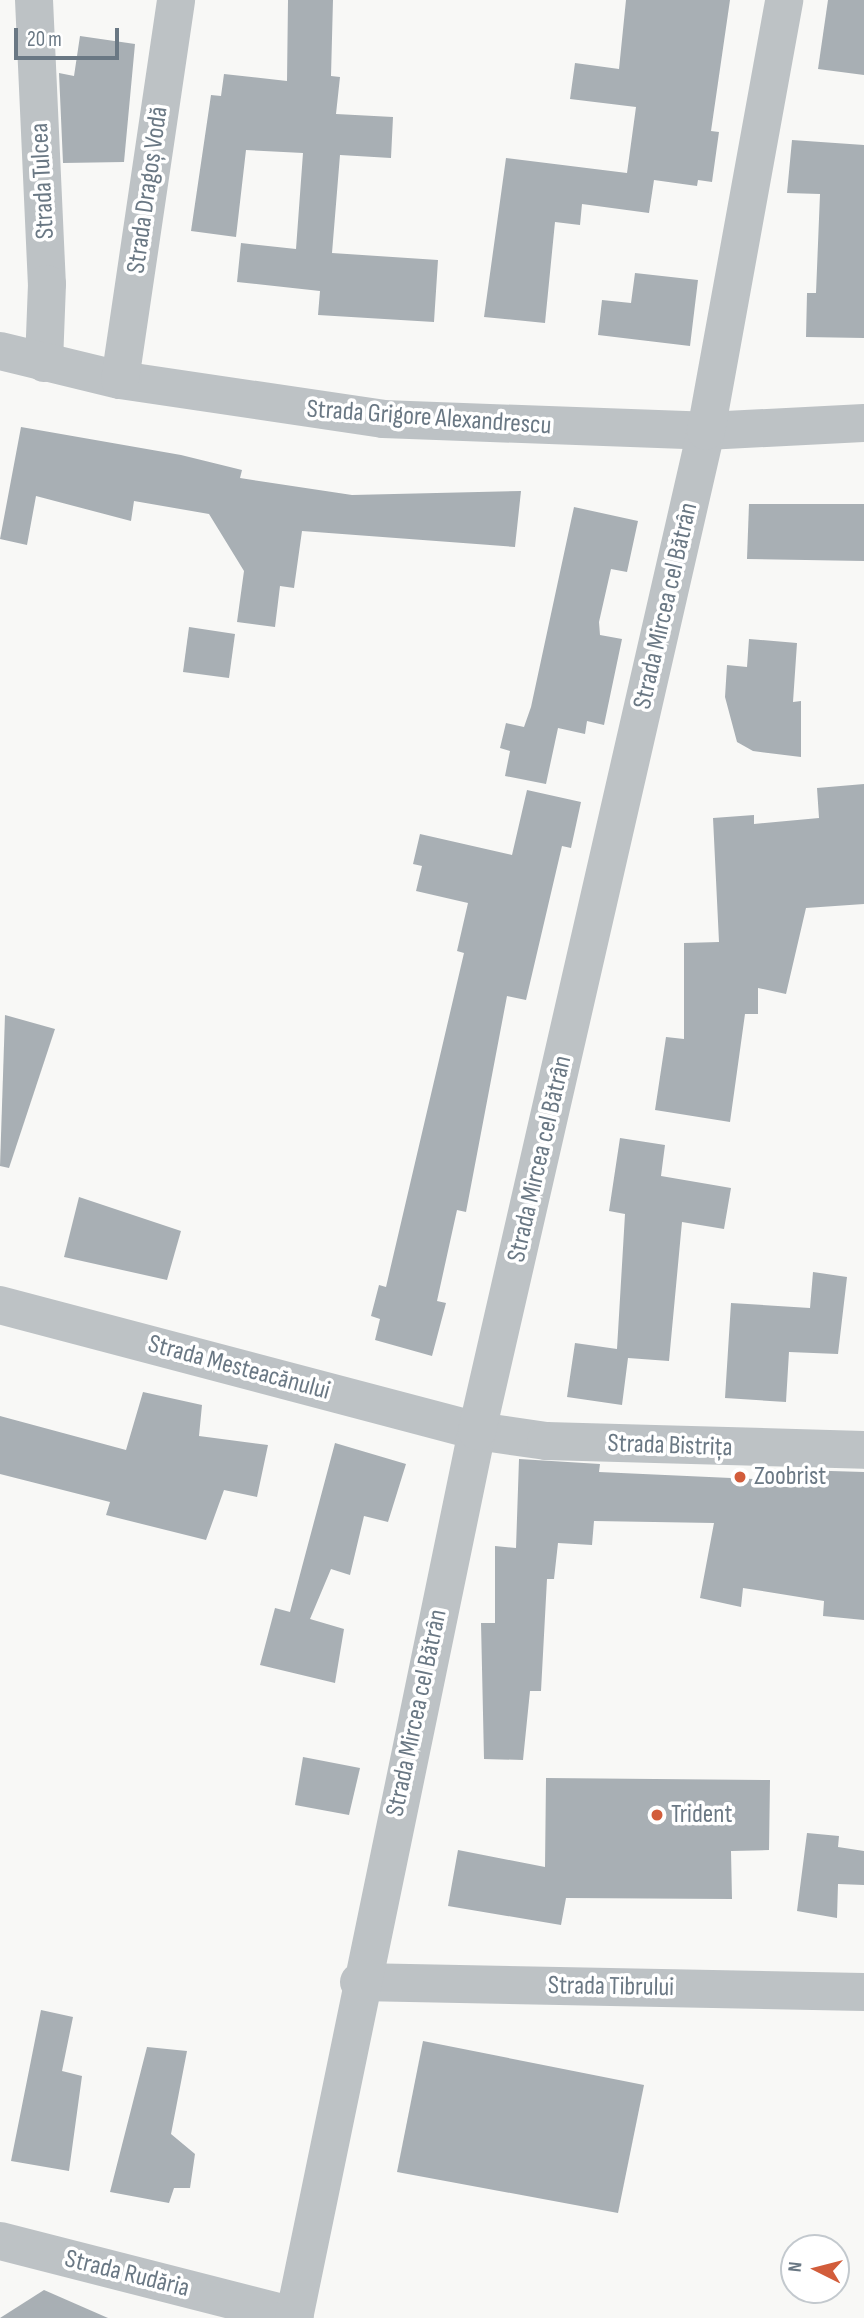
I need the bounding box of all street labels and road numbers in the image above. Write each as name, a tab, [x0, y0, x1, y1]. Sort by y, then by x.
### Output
street label: Strada Dragoș Vodă	[121, 105, 175, 275]
street label: Strada Tulcea	[24, 122, 62, 240]
street label: Strada Grigore Alexandrescu	[306, 394, 552, 442]
street label: Strada Mircea cel Bătrân	[627, 500, 705, 712]
street label: Strada Mircea cel Bătrân	[501, 1053, 579, 1265]
street label: Strada Mesteacănului	[145, 1329, 333, 1407]
street label: Strada Bistrița	[607, 1428, 733, 1464]
street label: Strada Mircea cel Bătrân	[380, 1607, 454, 1819]
street label: Strada Tibrului	[548, 1970, 674, 2004]
street label: Strada Rudăria	[62, 2243, 192, 2305]

